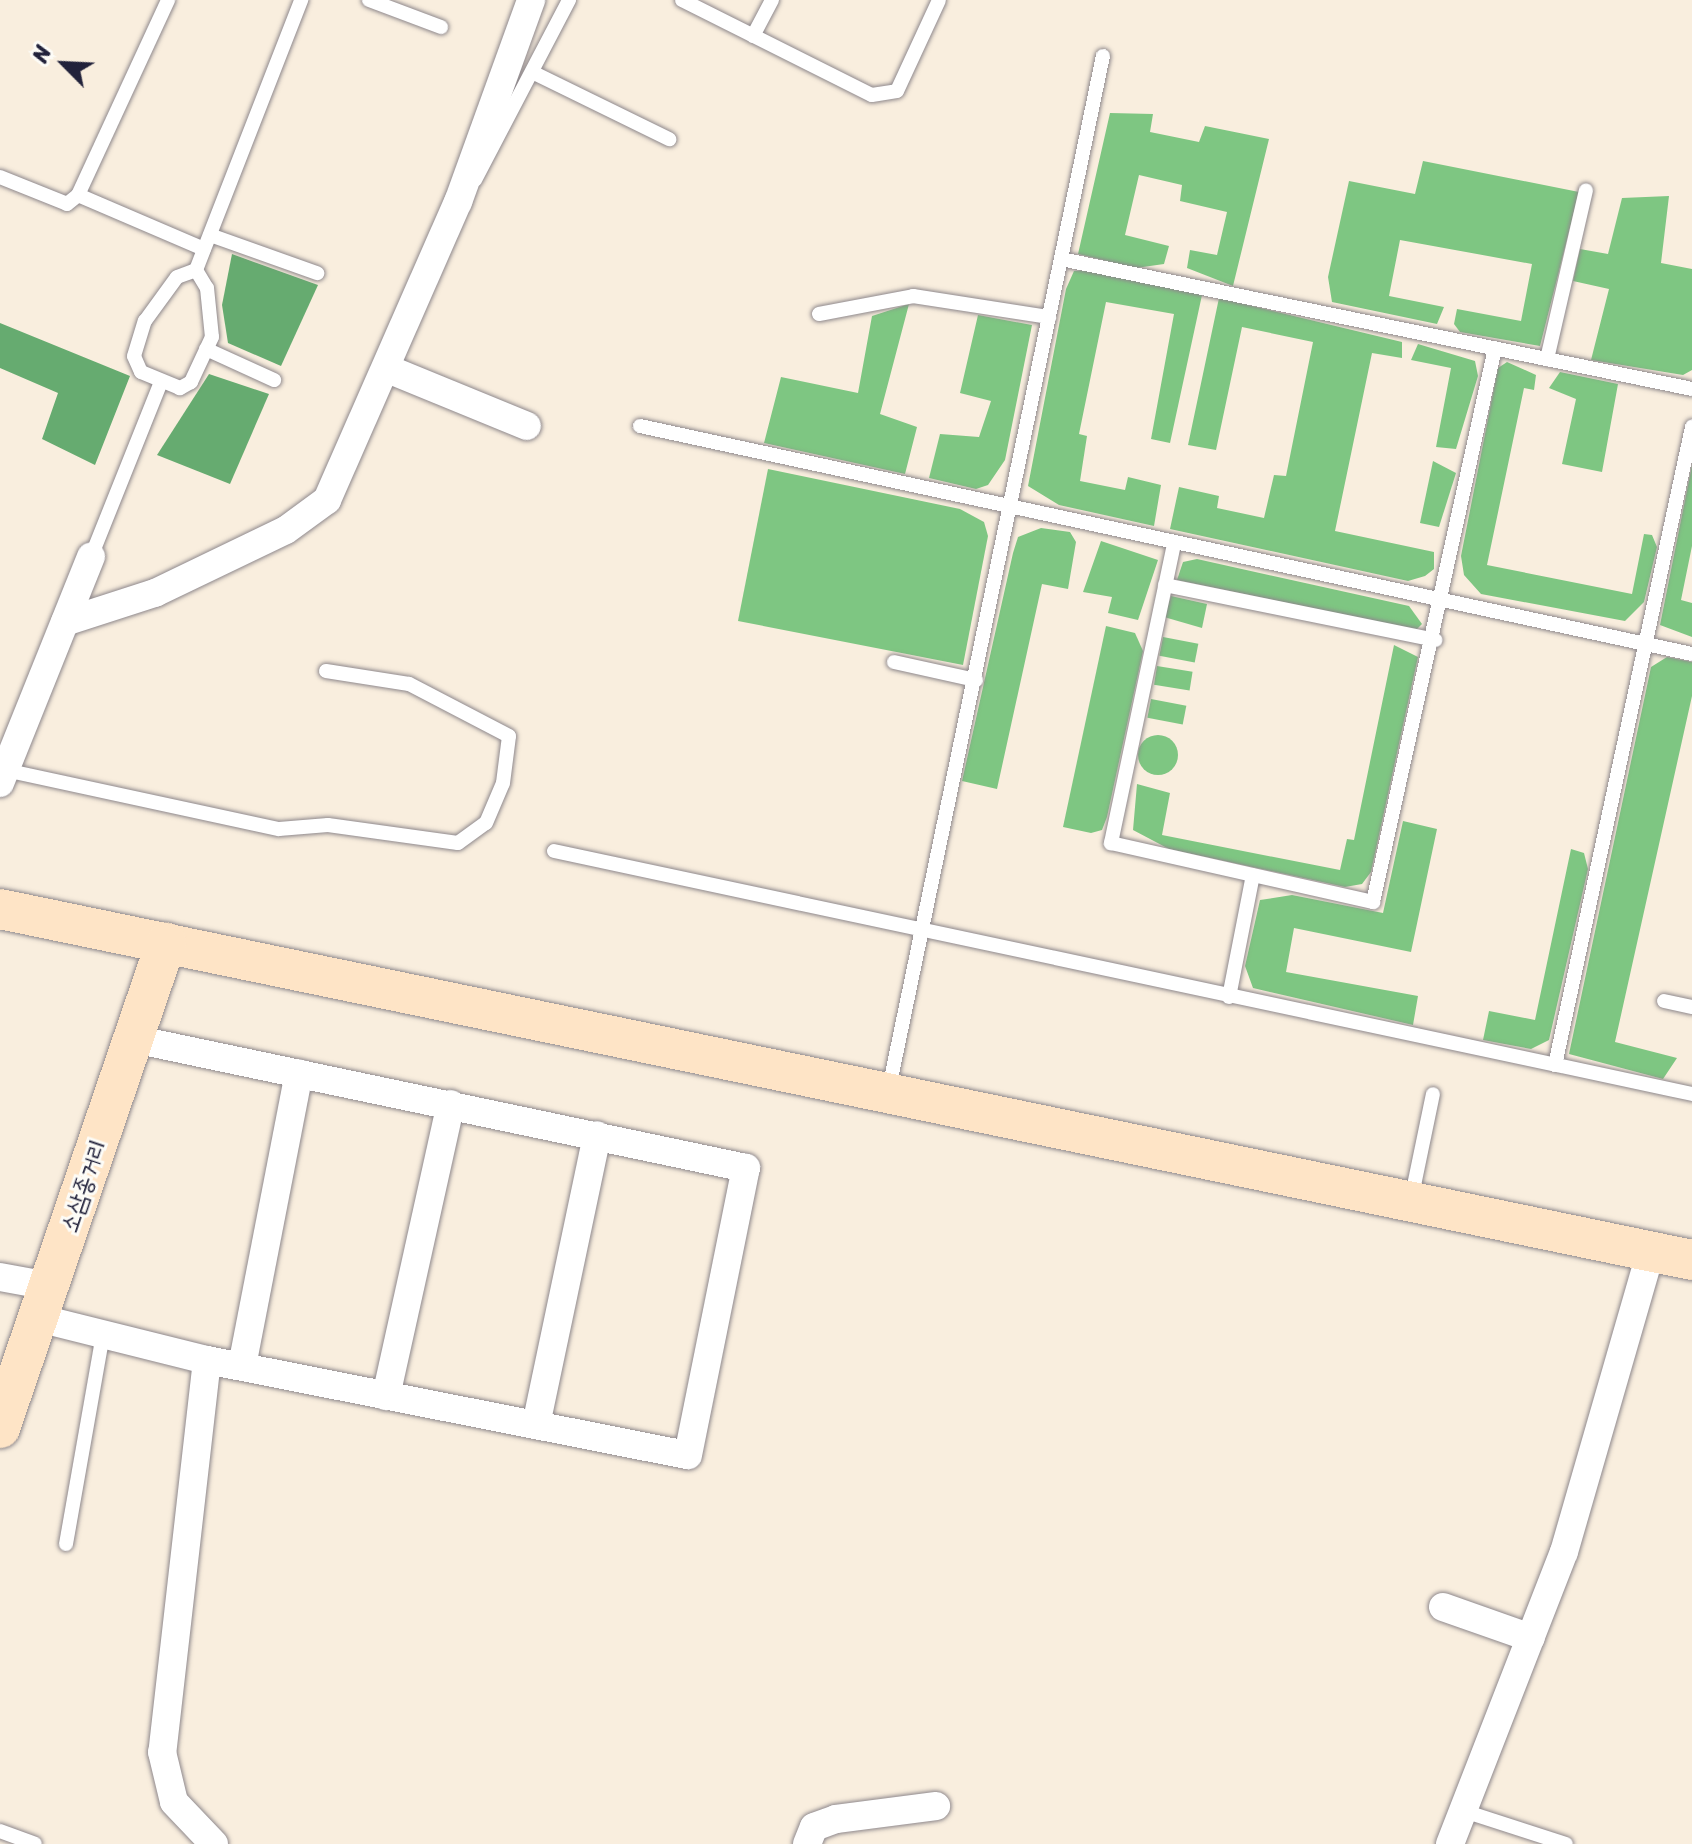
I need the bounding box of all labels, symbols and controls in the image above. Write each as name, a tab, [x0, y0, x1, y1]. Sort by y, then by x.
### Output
north arrow	[24, 24, 104, 104]
text: N	[21, 39, 63, 69]
street label: 소삼종거리	[55, 1136, 113, 1236]

